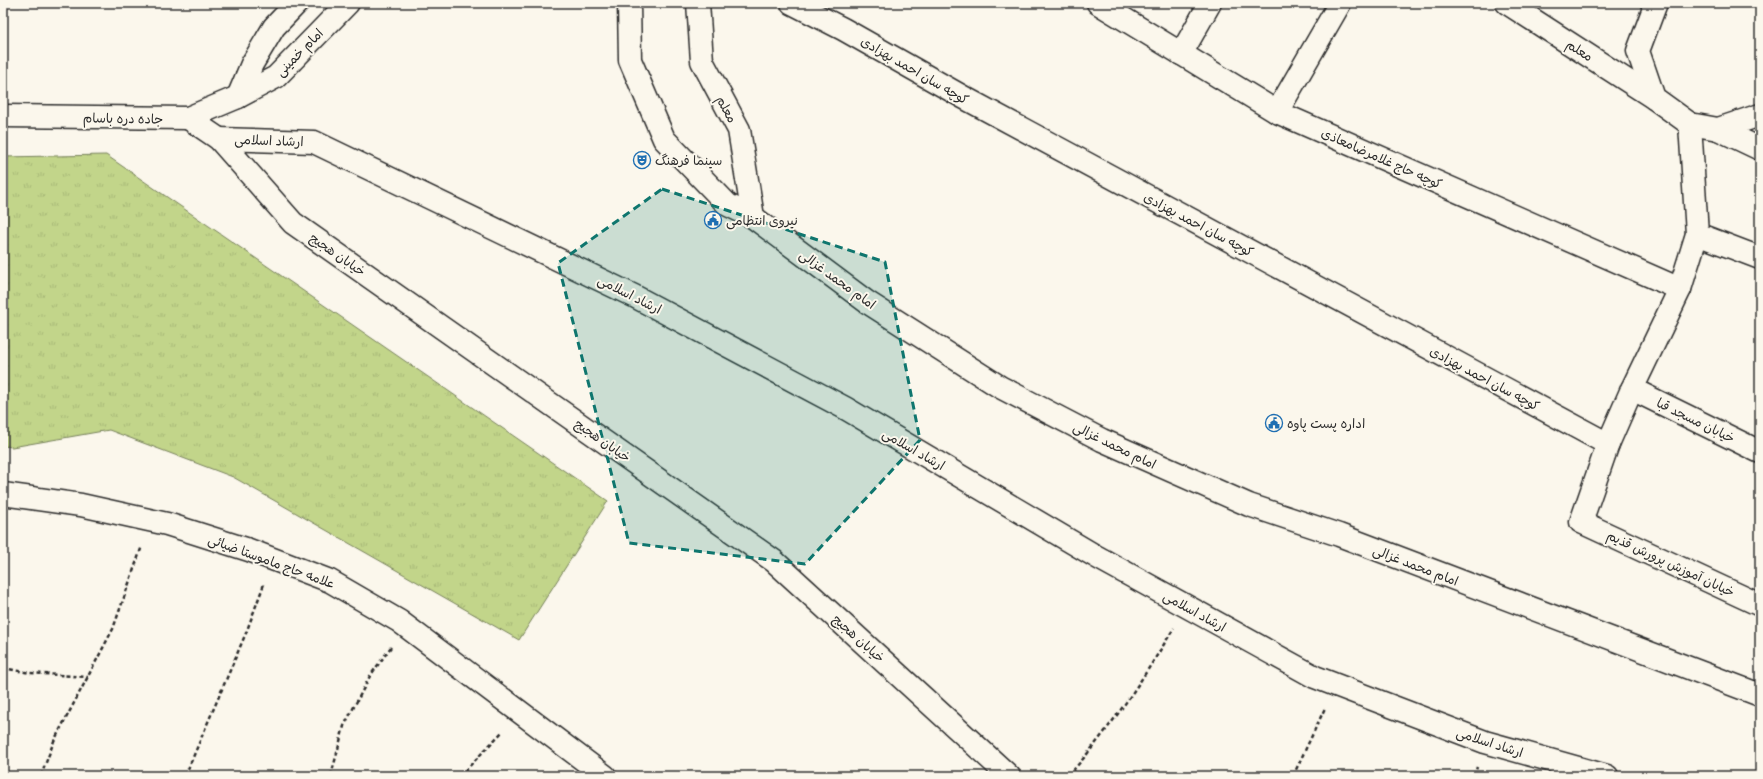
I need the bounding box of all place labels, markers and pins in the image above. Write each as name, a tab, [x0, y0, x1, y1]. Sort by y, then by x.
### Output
place label: سینما فرهنگ	[655, 149, 722, 172]
theatre icon: سینما فرهنگ	[632, 150, 652, 170]
place label: نیروی انتظامی	[726, 209, 798, 232]
public building icon: نیروی انتظامی	[703, 210, 723, 230]
place label: اداره پست پاوه	[1287, 412, 1365, 435]
public building icon: اداره پست پاوه	[1264, 413, 1284, 433]

